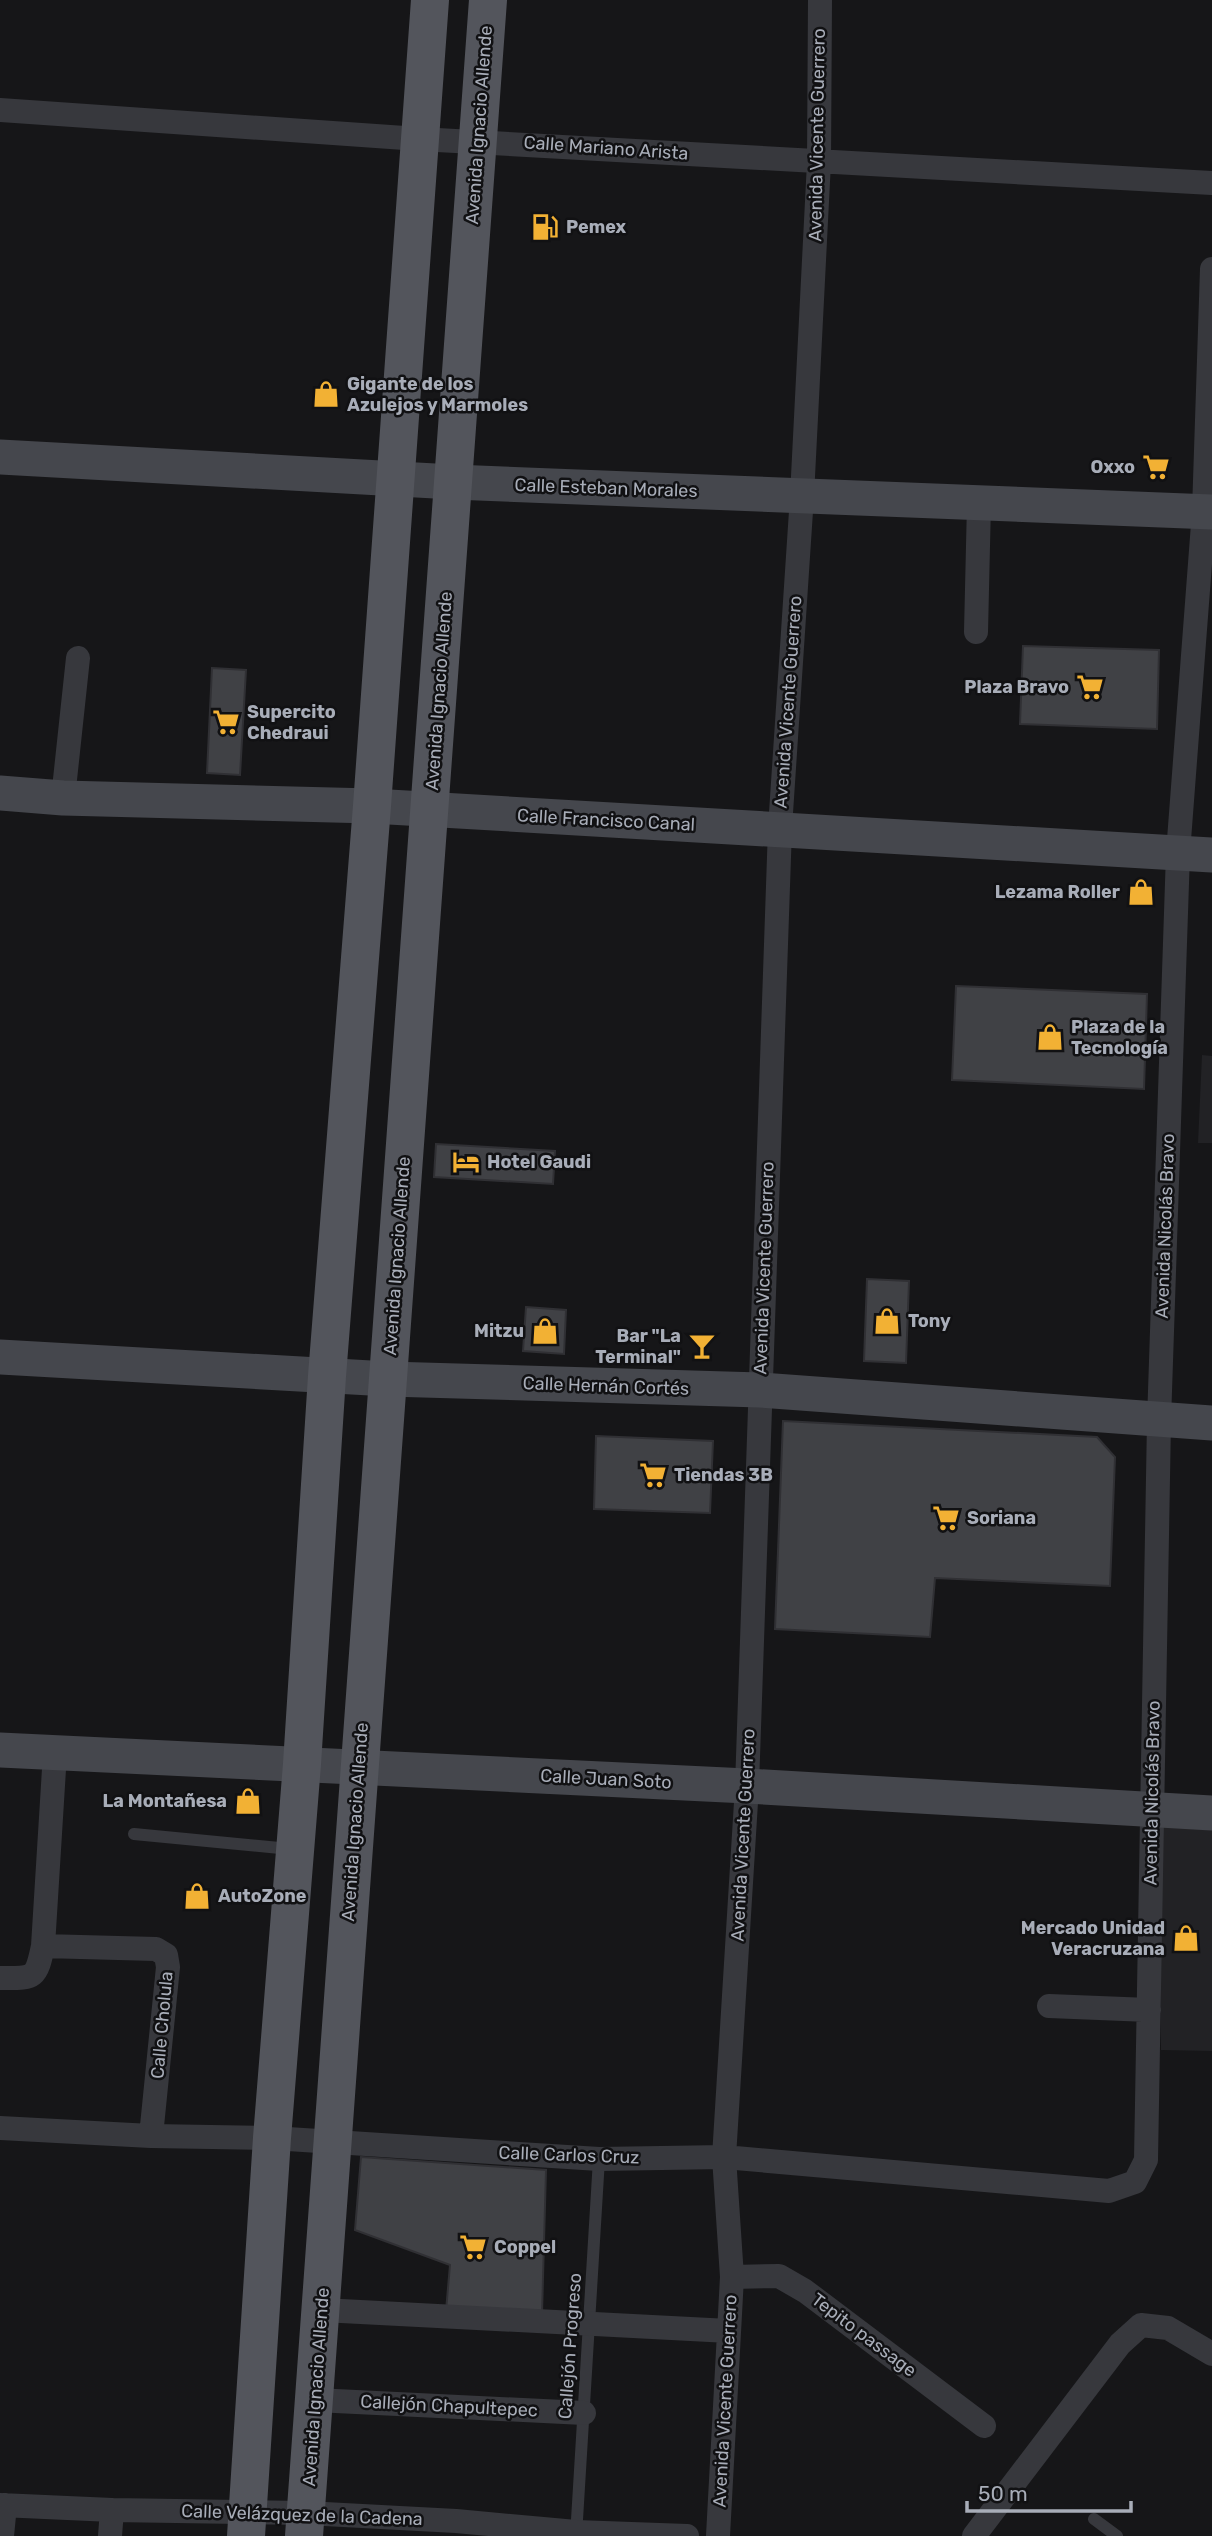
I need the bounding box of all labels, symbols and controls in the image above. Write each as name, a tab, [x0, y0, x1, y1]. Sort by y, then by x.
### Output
street label: Avenida Ignacio Allende	[461, 25, 497, 225]
street label: Avenida Vicente Guerrero	[804, 28, 830, 242]
street label: Calle Mariano Arista	[523, 131, 689, 165]
fuel station icon: Pemex	[530, 212, 560, 242]
place label: Pemex	[566, 216, 627, 238]
place label: Gigante de los Azulejos y Marmoles	[347, 373, 528, 416]
shop icon: Gigante de los Azulejos y Marmoles	[311, 379, 341, 409]
supermarket icon: Oxxo	[1141, 452, 1171, 482]
place label: Oxxo	[1090, 456, 1135, 478]
street label: Calle Esteban Morales	[514, 474, 698, 502]
street label: Avenida Ignacio Allende	[421, 591, 457, 791]
street label: Avenida Vicente Guerrero	[770, 595, 806, 809]
supermarket icon: Plaza Bravo	[1075, 672, 1105, 702]
place label: Plaza Bravo	[964, 676, 1069, 698]
place label: Supercito Chedraui	[247, 701, 336, 744]
supermarket icon: Supercito Chedraui	[211, 707, 241, 737]
street label: Calle Francisco Canal	[516, 804, 696, 836]
shop icon: Lezama Roller	[1126, 877, 1156, 907]
place label: Lezama Roller	[995, 881, 1120, 903]
place label: Plaza de la Tecnología	[1071, 1016, 1168, 1059]
shop icon: Plaza de la Tecnología	[1035, 1022, 1065, 1052]
street label: Avenida Nicolás Bravo	[1151, 1133, 1179, 1319]
hotel icon: Hotel Gaudi	[451, 1147, 481, 1177]
place label: Hotel Gaudi	[487, 1151, 591, 1173]
street label: Avenida Ignacio Allende	[379, 1156, 415, 1356]
street label: Avenida Vicente Guerrero	[749, 1161, 779, 1375]
shop icon: Tony	[872, 1306, 902, 1336]
place label: Tony	[908, 1310, 951, 1332]
shop icon: Mitzu	[530, 1316, 560, 1346]
place label: Mitzu	[474, 1320, 524, 1342]
place label: Bar "La Terminal"	[595, 1325, 681, 1368]
bar icon: Bar "La Terminal"	[687, 1331, 717, 1361]
street label: Calle Hernán Cortés	[522, 1372, 690, 1400]
supermarket icon: Tiendas 3B	[638, 1460, 668, 1490]
place label: Tiendas 3B	[674, 1464, 773, 1486]
supermarket icon: Soriana	[931, 1503, 961, 1533]
place label: Soriana	[967, 1507, 1036, 1529]
street label: Avenida Nicolás Bravo	[1139, 1700, 1165, 1886]
street label: Avenida Ignacio Allende	[337, 1722, 373, 1922]
street label: Avenida Vicente Guerrero	[726, 1728, 760, 1942]
street label: Calle Juan Soto	[540, 1765, 672, 1793]
shop icon: La Montañesa	[233, 1786, 263, 1816]
place label: La Montañesa	[103, 1790, 227, 1812]
shop icon: AutoZone	[182, 1881, 212, 1911]
place label: AutoZone	[218, 1885, 307, 1907]
place label: Mercado Unidad Veracruzana	[1021, 1917, 1165, 1960]
shop icon: Mercado Unidad Veracruzana	[1171, 1923, 1201, 1953]
street label: Calle Cholula	[146, 1970, 178, 2080]
street label: Calle Carlos Cruz	[498, 2142, 640, 2168]
supermarket icon: Coppel	[458, 2232, 488, 2262]
place label: Coppel	[494, 2236, 556, 2258]
street label: Callejón Progreso	[554, 2272, 586, 2420]
street label: Avenida Ignacio Allende	[298, 2287, 334, 2487]
street label: Tepito passage	[807, 2288, 921, 2382]
street label: Avenida Vicente Guerrero	[708, 2294, 742, 2508]
street label: Callejón Chapultepec	[360, 2390, 538, 2422]
scale bar	[967, 2470, 1132, 2514]
text: 50 m	[978, 2481, 1028, 2506]
street label: Calle Velázquez de la Cadena	[181, 2500, 423, 2530]

